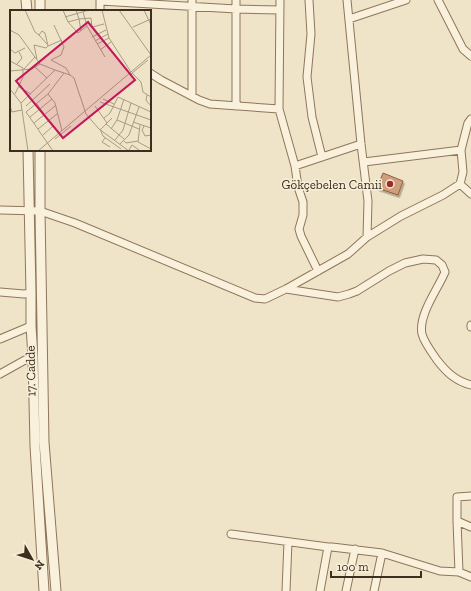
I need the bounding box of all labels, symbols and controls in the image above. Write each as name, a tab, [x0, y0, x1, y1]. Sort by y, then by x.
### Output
inset map	[10, 10, 151, 151]
place label: Gökçebelen Camii	[281, 177, 382, 192]
marker: Gökçebelen Camii	[385, 179, 395, 189]
street label: 17. Cadde	[23, 345, 38, 397]
north arrow	[12, 539, 52, 579]
scale bar	[331, 553, 421, 579]
text: N	[31, 558, 47, 573]
text: 100 m	[337, 560, 369, 574]

